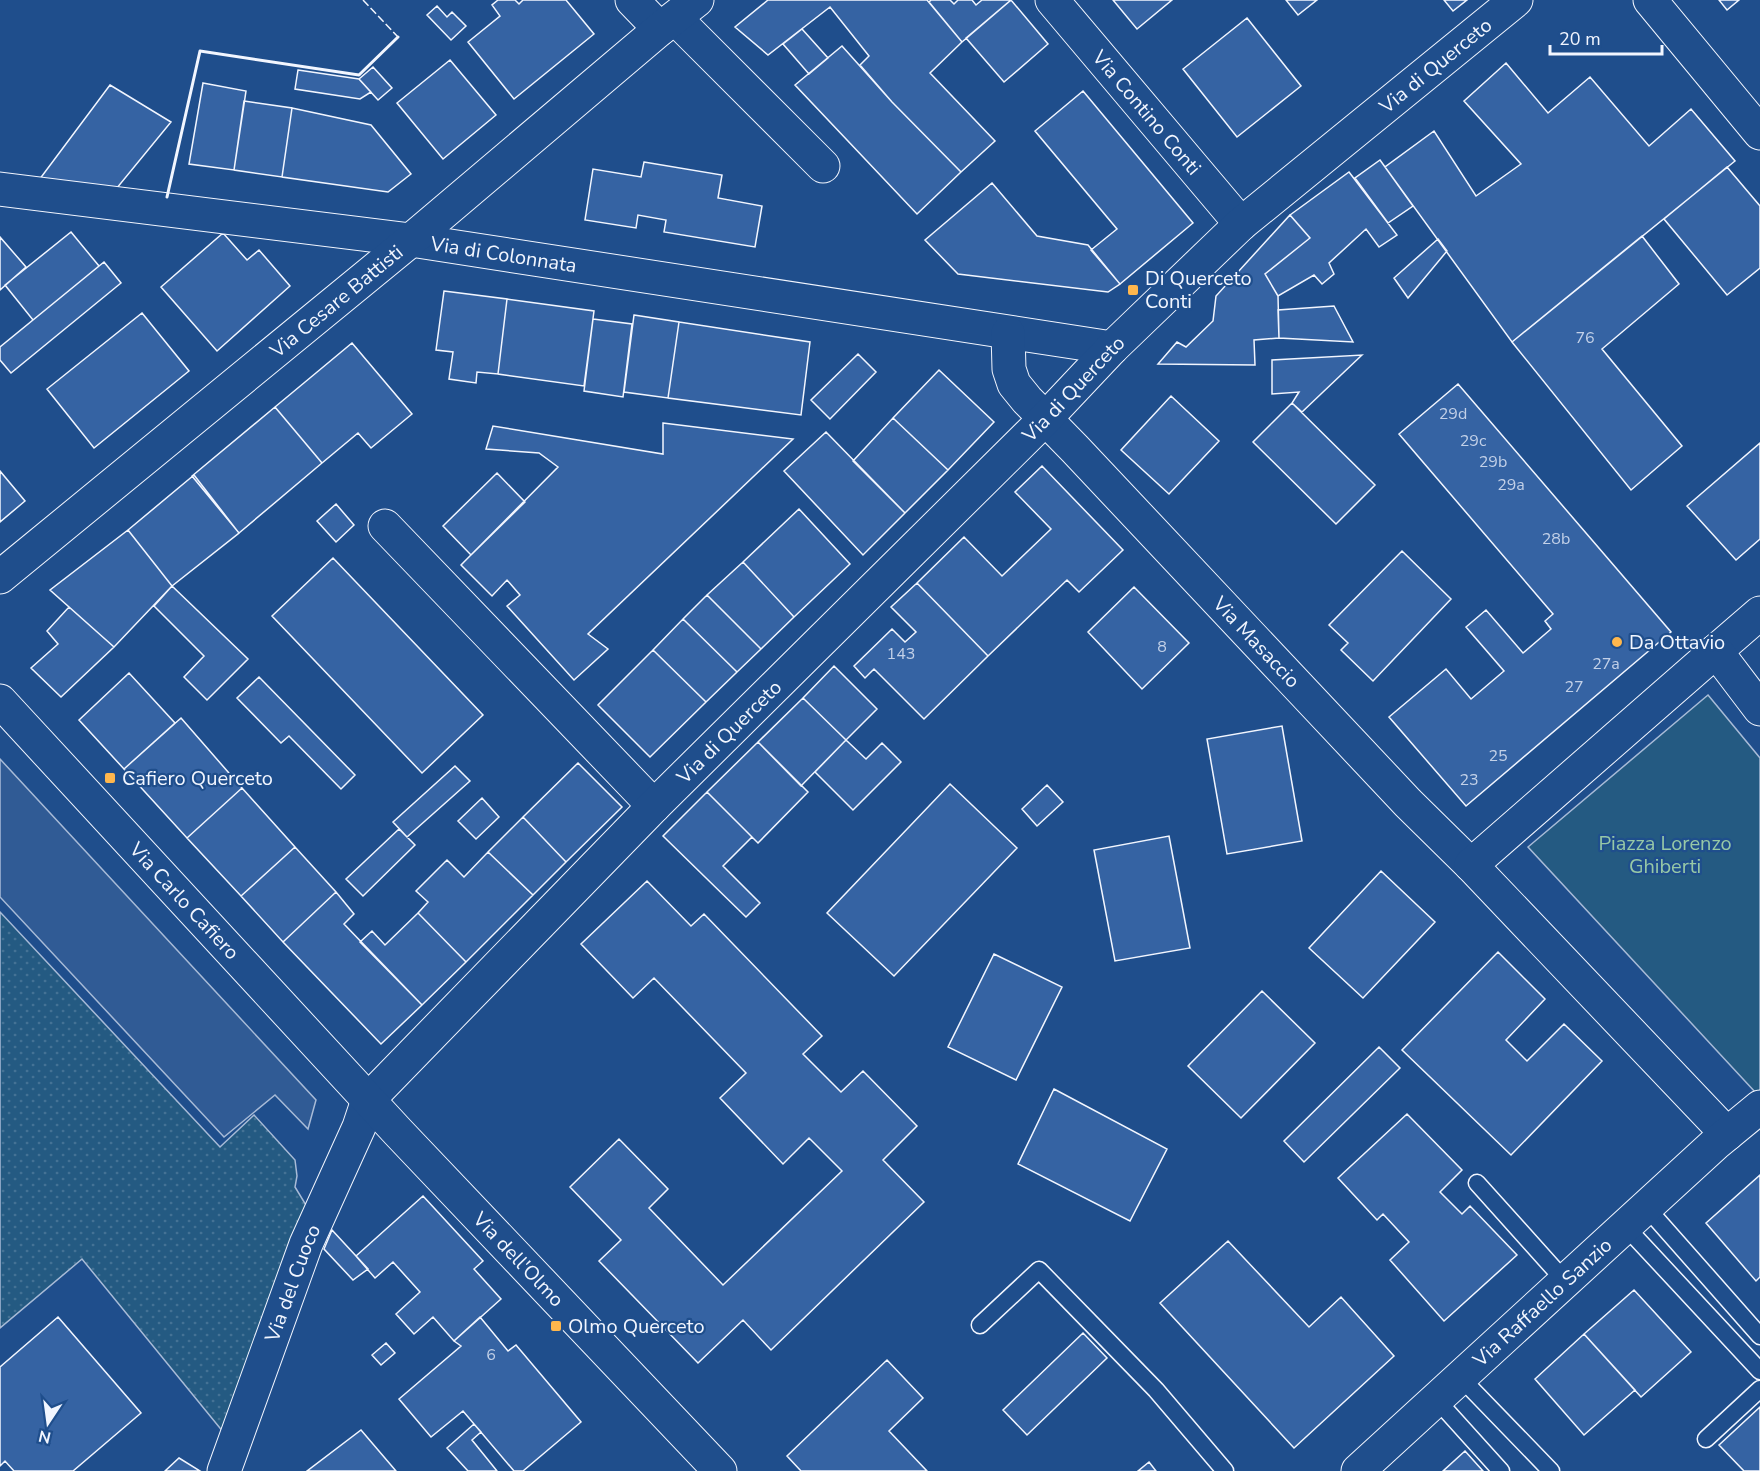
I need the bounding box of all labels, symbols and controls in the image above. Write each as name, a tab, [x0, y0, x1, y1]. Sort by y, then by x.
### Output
street label: Via di Querceto	[1373, 12, 1498, 120]
scale bar	[1550, 18, 1662, 56]
text: 20 m	[1559, 27, 1601, 51]
street label: Via Contino Conti	[1085, 44, 1207, 181]
street label: Via di Colonnata	[428, 230, 579, 279]
street label: Via Cesare Battisti	[264, 239, 409, 365]
place label: Di Querceto Conti	[1145, 265, 1252, 315]
marker: Di Querceto Conti	[1126, 283, 1140, 297]
house number: 76	[1575, 327, 1595, 349]
street label: Via di Querceto	[1016, 330, 1131, 449]
house number: 29d	[1439, 403, 1467, 425]
house number: 29c	[1460, 430, 1487, 452]
house number: 29b	[1479, 451, 1507, 473]
house number: 29a	[1497, 474, 1525, 496]
house number: 28b	[1542, 528, 1570, 550]
street label: Via Masaccio	[1206, 590, 1306, 694]
place label: Da Ottavio	[1629, 629, 1725, 656]
marker: Da Ottavio	[1610, 635, 1624, 649]
house number: 8	[1157, 636, 1167, 658]
house number: 143	[887, 643, 915, 665]
house number: 27a	[1592, 653, 1620, 675]
street label: Via di Querceto	[670, 674, 788, 791]
house number: 27	[1564, 676, 1584, 698]
house number: 25	[1488, 745, 1508, 767]
place label: Cafiero Querceto	[122, 765, 273, 792]
house number: 23	[1459, 769, 1479, 791]
marker: Cafiero Querceto	[103, 771, 117, 785]
park label: Piazza Lorenzo Ghiberti	[1598, 830, 1732, 880]
street label: Via Carlo Cafiero	[122, 836, 245, 966]
street label: Via dell'Olmo	[466, 1205, 570, 1313]
street label: Via del Cuoco	[258, 1220, 327, 1347]
street label: Via Raffaello Sanzio	[1467, 1232, 1618, 1374]
place label: Olmo Querceto	[568, 1313, 705, 1340]
marker: Olmo Querceto	[549, 1319, 563, 1333]
house number: 6	[486, 1344, 496, 1366]
north arrow	[18, 1393, 78, 1453]
text: N	[37, 1425, 53, 1449]

